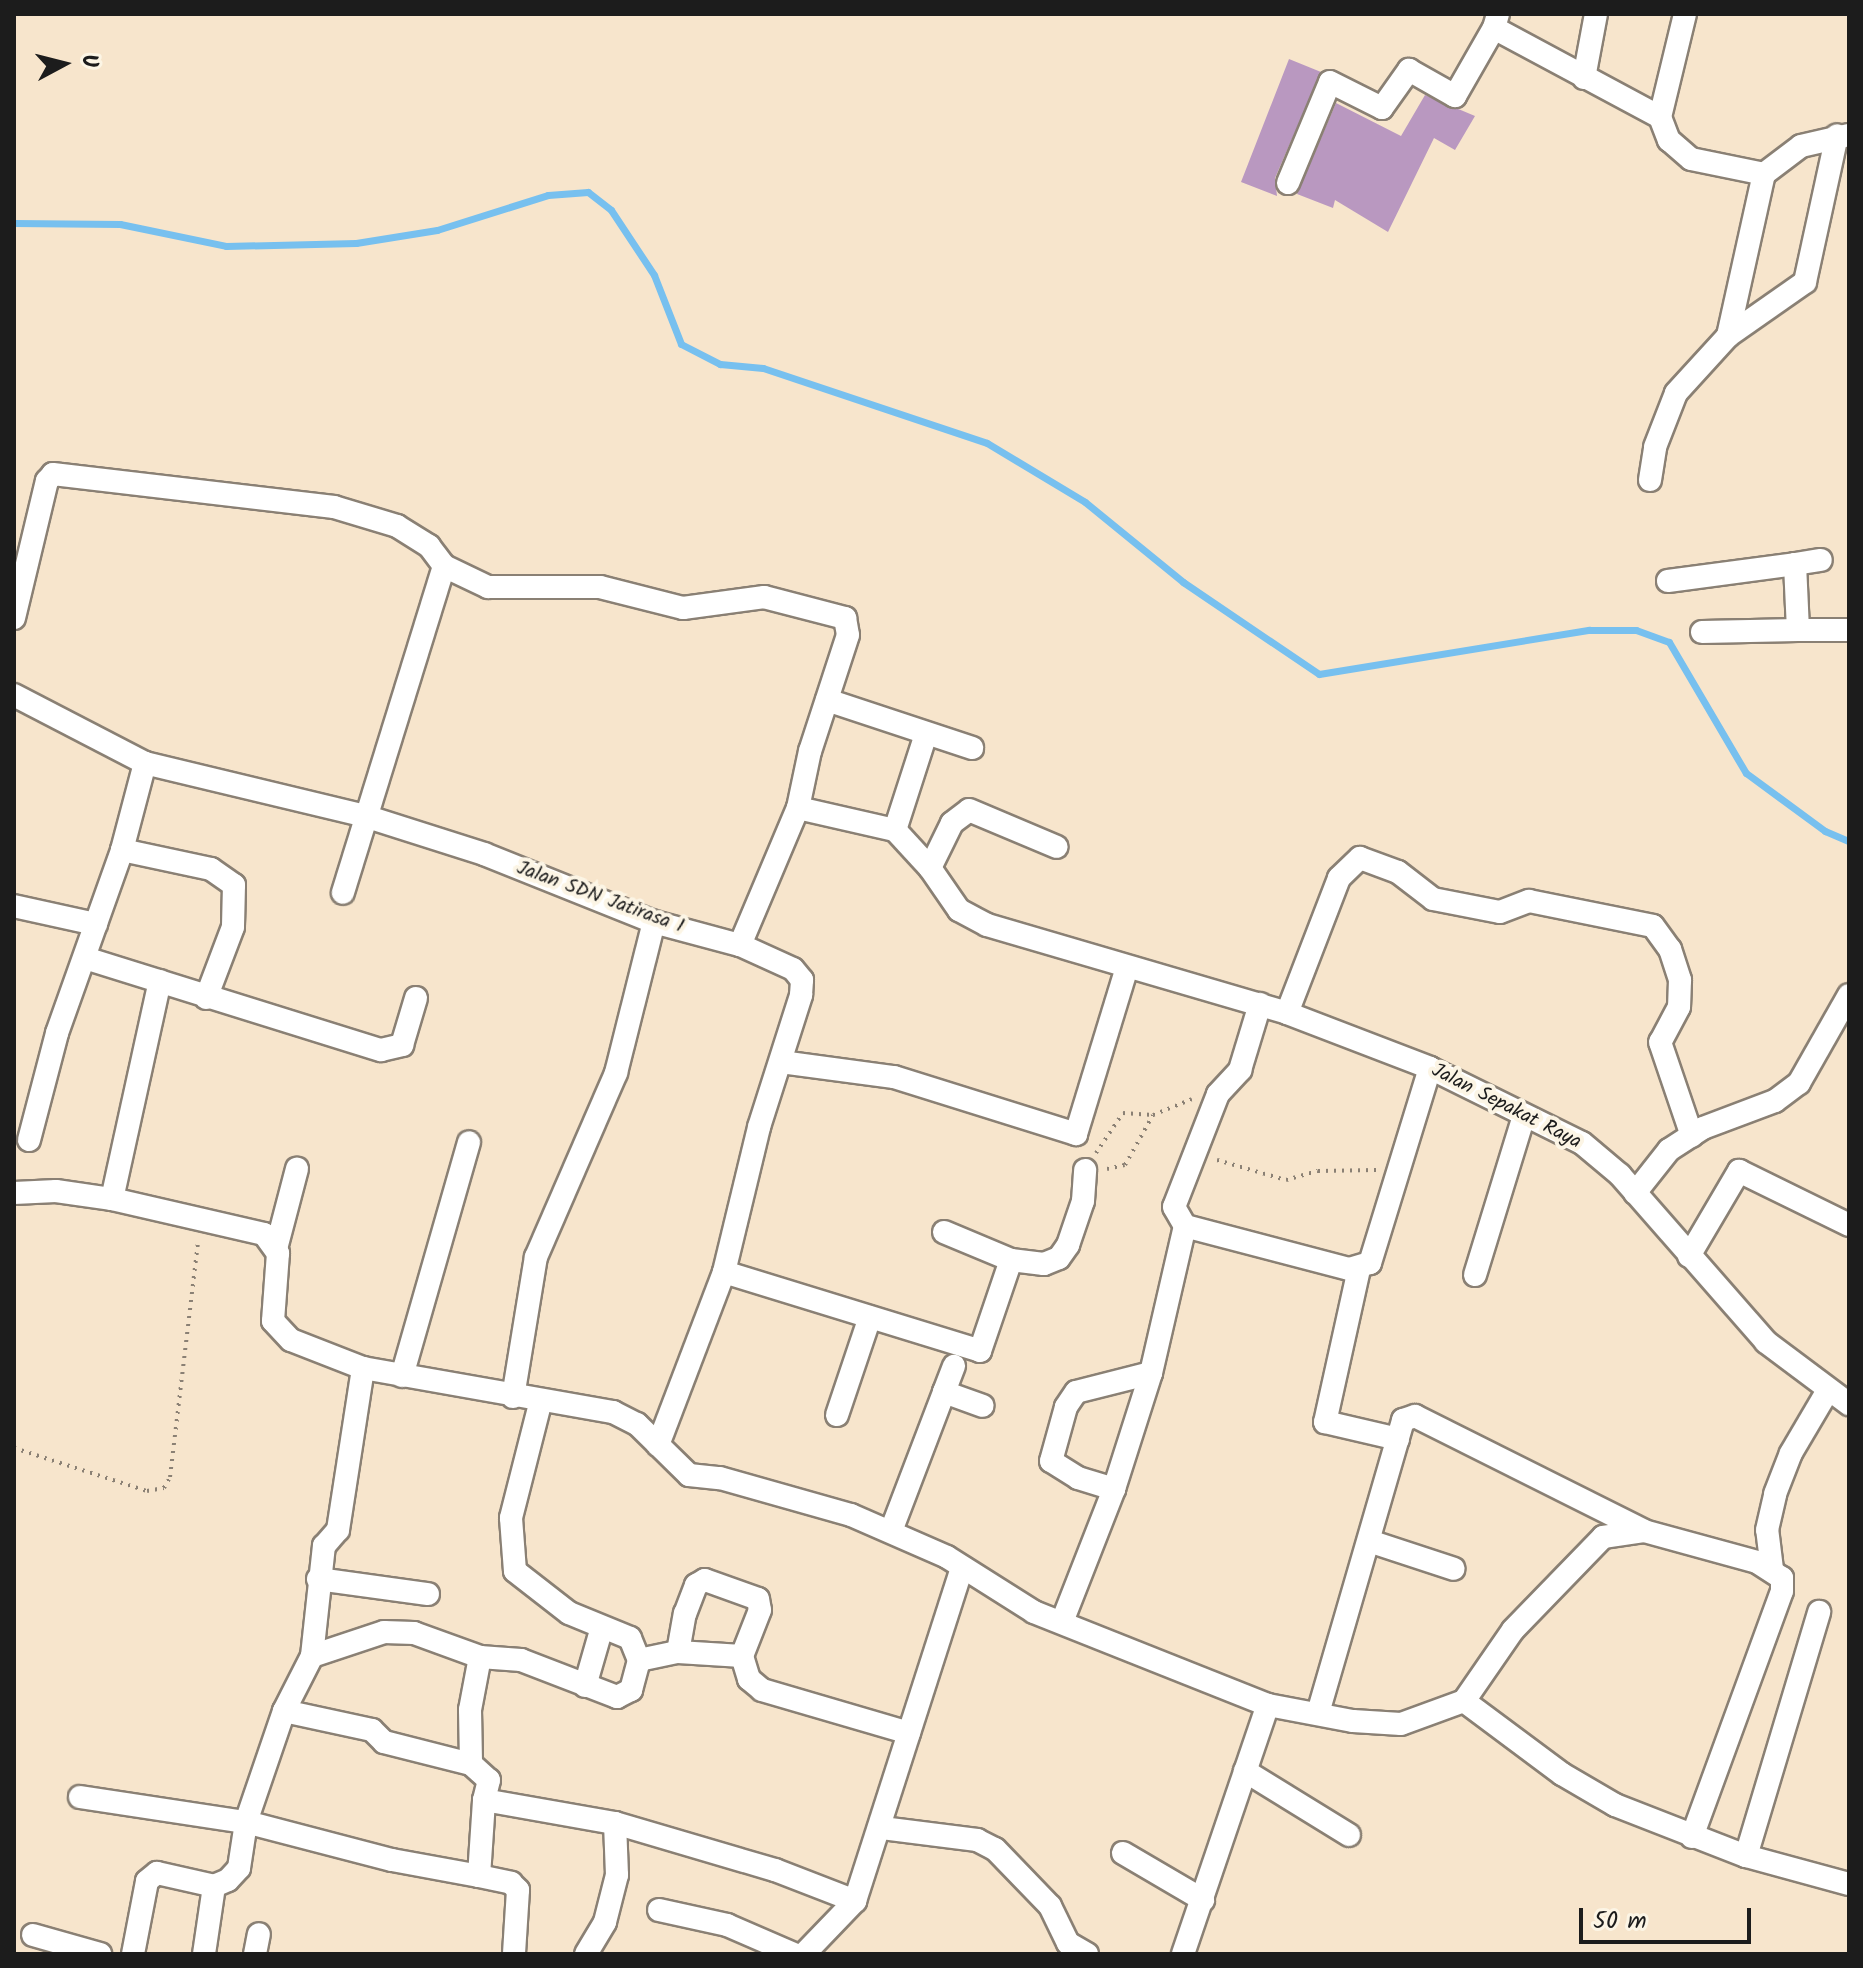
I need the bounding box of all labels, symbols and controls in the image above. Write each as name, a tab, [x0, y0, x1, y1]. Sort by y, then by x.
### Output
north arrow	[24, 24, 104, 104]
text: U	[70, 52, 106, 70]
street label: Jalan SDN Jatirasa 1	[513, 857, 687, 939]
street label: Jalan Sepakat Raya	[1427, 1059, 1585, 1155]
scale bar	[1583, 1892, 1755, 1942]
text: 50 m	[1593, 1902, 1647, 1941]

